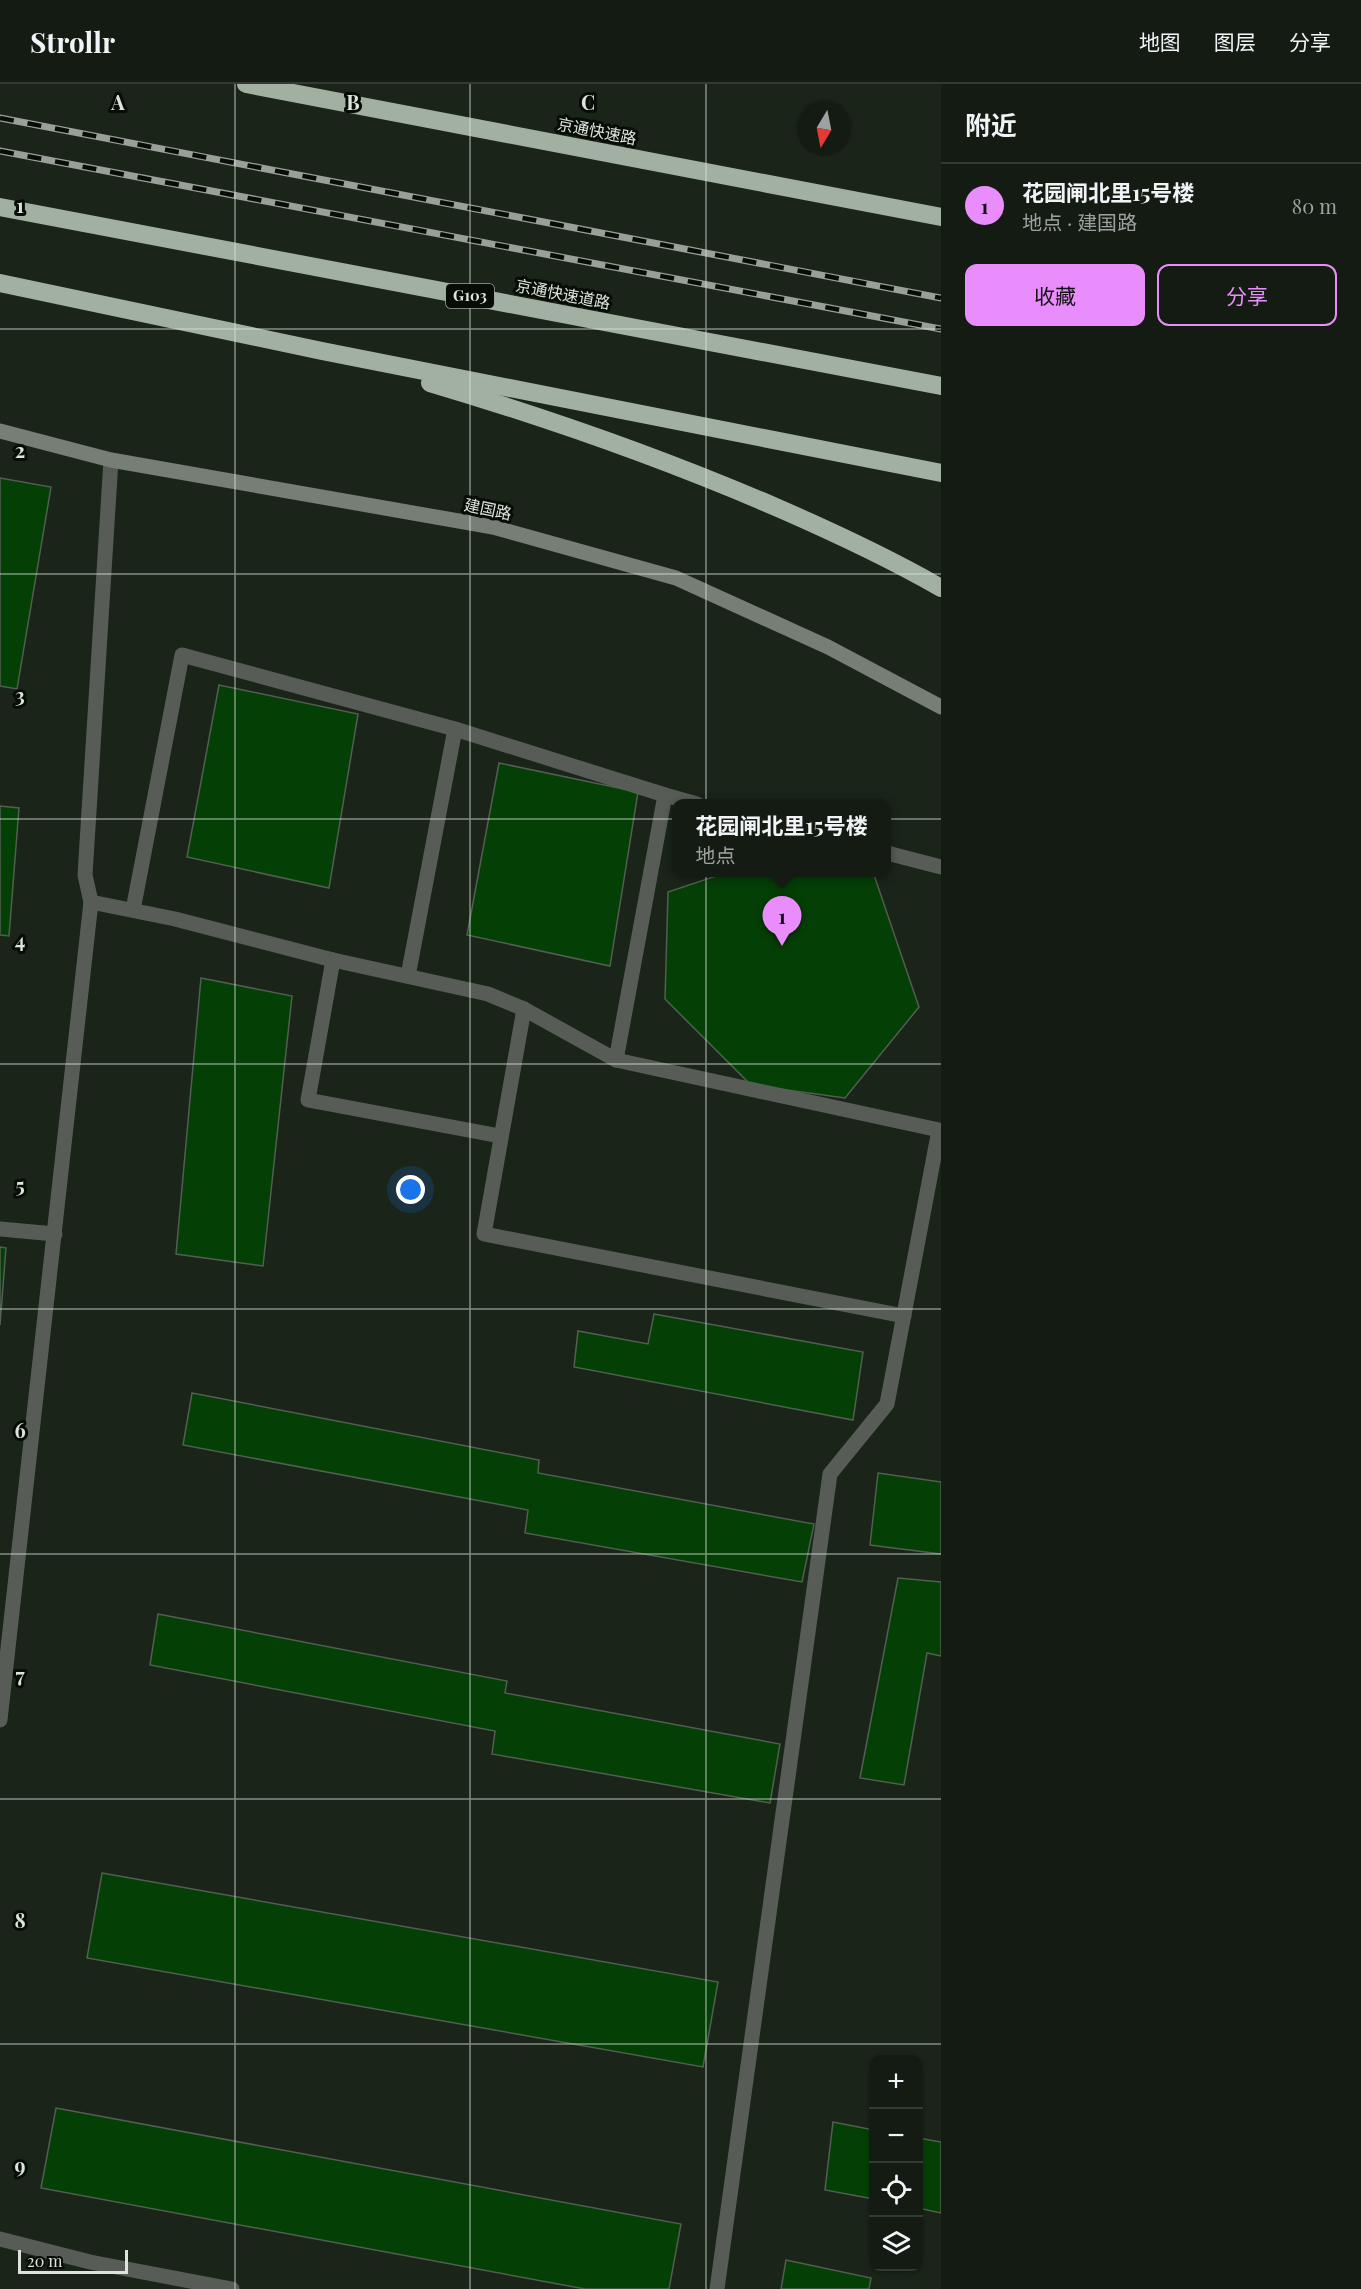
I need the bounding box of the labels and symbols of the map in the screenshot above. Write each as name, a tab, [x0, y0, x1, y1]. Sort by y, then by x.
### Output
text: A	[110, 88, 125, 115]
text: B	[346, 88, 360, 115]
text: C	[581, 88, 595, 115]
north arrow	[797, 102, 851, 156]
street label: 京通快速路	[556, 113, 638, 148]
text: 1	[16, 191, 24, 218]
street label: 京通快速道路	[514, 274, 612, 313]
road number: G103	[446, 284, 494, 308]
text: 2	[15, 436, 25, 463]
street label: 建国路	[462, 493, 514, 524]
text: 3	[15, 681, 25, 708]
pin: 1	[762, 896, 802, 946]
text: 4	[15, 926, 25, 953]
text: 5	[15, 1171, 25, 1198]
your location	[396, 1175, 425, 1204]
text: 6	[14, 1416, 26, 1443]
text: 7	[15, 1661, 25, 1688]
text: 8	[14, 1906, 26, 1933]
text: 9	[14, 2151, 26, 2178]
scale bar	[18, 2247, 128, 2274]

